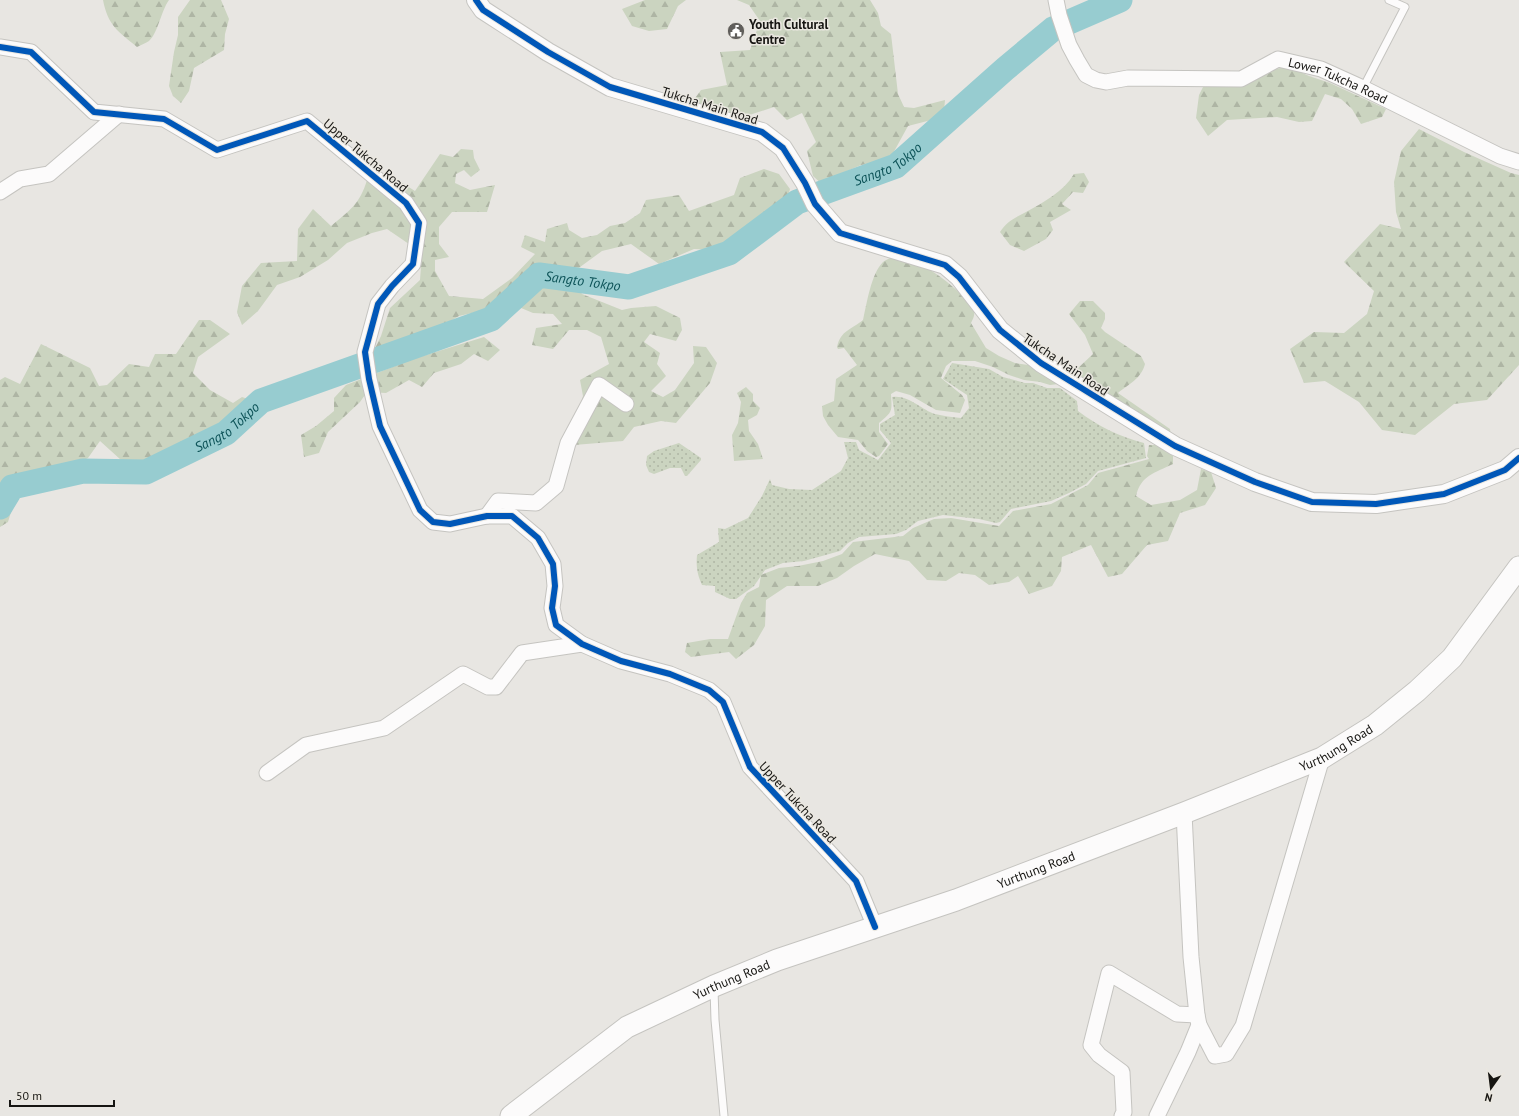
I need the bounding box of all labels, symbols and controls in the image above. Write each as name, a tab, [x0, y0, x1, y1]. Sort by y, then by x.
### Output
place label: Youth Cultural Centre	[748, 16, 829, 48]
public building icon: Youth Cultural Centre	[726, 21, 746, 41]
street label: Lower Tukcha Road	[1287, 54, 1390, 108]
street label: Tukcha Main Road	[659, 83, 760, 128]
street label: Upper Tukcha Road	[320, 115, 412, 196]
water label: Sangto Tokpo	[851, 138, 926, 190]
water label: Sangto Tokpo	[544, 267, 622, 295]
street label: Tukcha Main Road	[1019, 329, 1112, 399]
water label: Sangto Tokpo	[191, 398, 263, 456]
street label: Yurthung Road	[1297, 721, 1376, 775]
street label: Upper Tukcha Road	[755, 758, 840, 847]
street label: Yurthung Road	[995, 847, 1077, 892]
street label: Yurthung Road	[690, 956, 772, 1004]
north arrow	[1471, 1068, 1511, 1108]
scale bar	[10, 1082, 114, 1108]
text: 50 m	[16, 1088, 42, 1103]
text: N	[1483, 1090, 1494, 1105]

